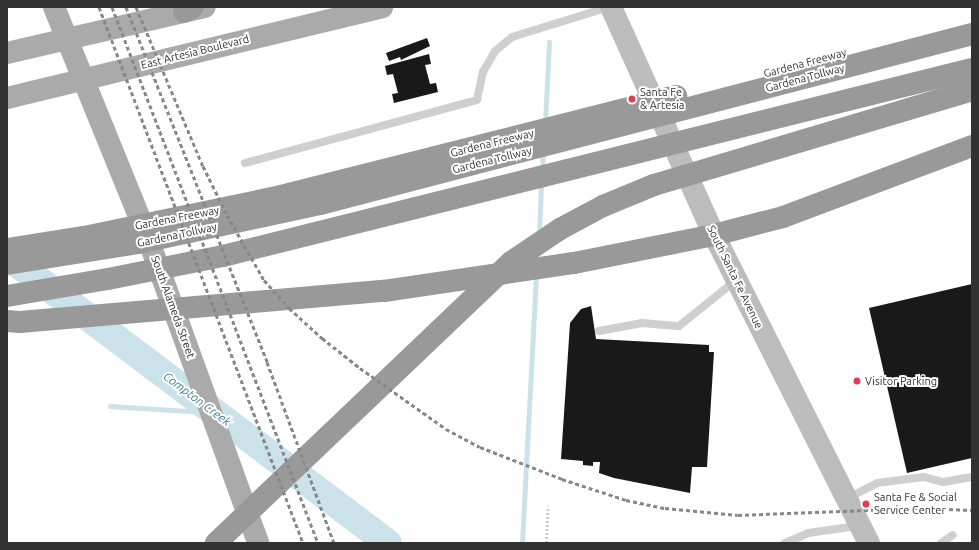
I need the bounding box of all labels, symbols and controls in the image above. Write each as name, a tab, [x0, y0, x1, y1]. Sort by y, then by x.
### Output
street label: East Artesia Boulevard	[140, 32, 250, 72]
street label: Gardena Freeway	[762, 46, 848, 80]
street label: Gardena Tollway	[764, 61, 846, 95]
place label: Santa Fe & Artesia	[640, 86, 685, 112]
marker: Santa Fe & Artesia	[627, 94, 637, 104]
street label: Gardena Freeway	[449, 126, 535, 160]
street label: Gardena Tollway	[451, 144, 533, 176]
street label: Gardena Freeway	[134, 203, 220, 233]
street label: Gardena Tollway	[136, 220, 218, 250]
street label: South Santa Fe Avenue	[704, 223, 766, 331]
street label: South Alameda Street	[148, 254, 198, 360]
water label: Compton Creek	[160, 369, 234, 429]
place label: Visitor Parking	[865, 374, 937, 388]
marker: Visitor Parking	[852, 376, 862, 386]
place label: Santa Fe & Social Service Center	[874, 491, 957, 517]
marker: Santa Fe & Social Service Center	[861, 499, 871, 509]

